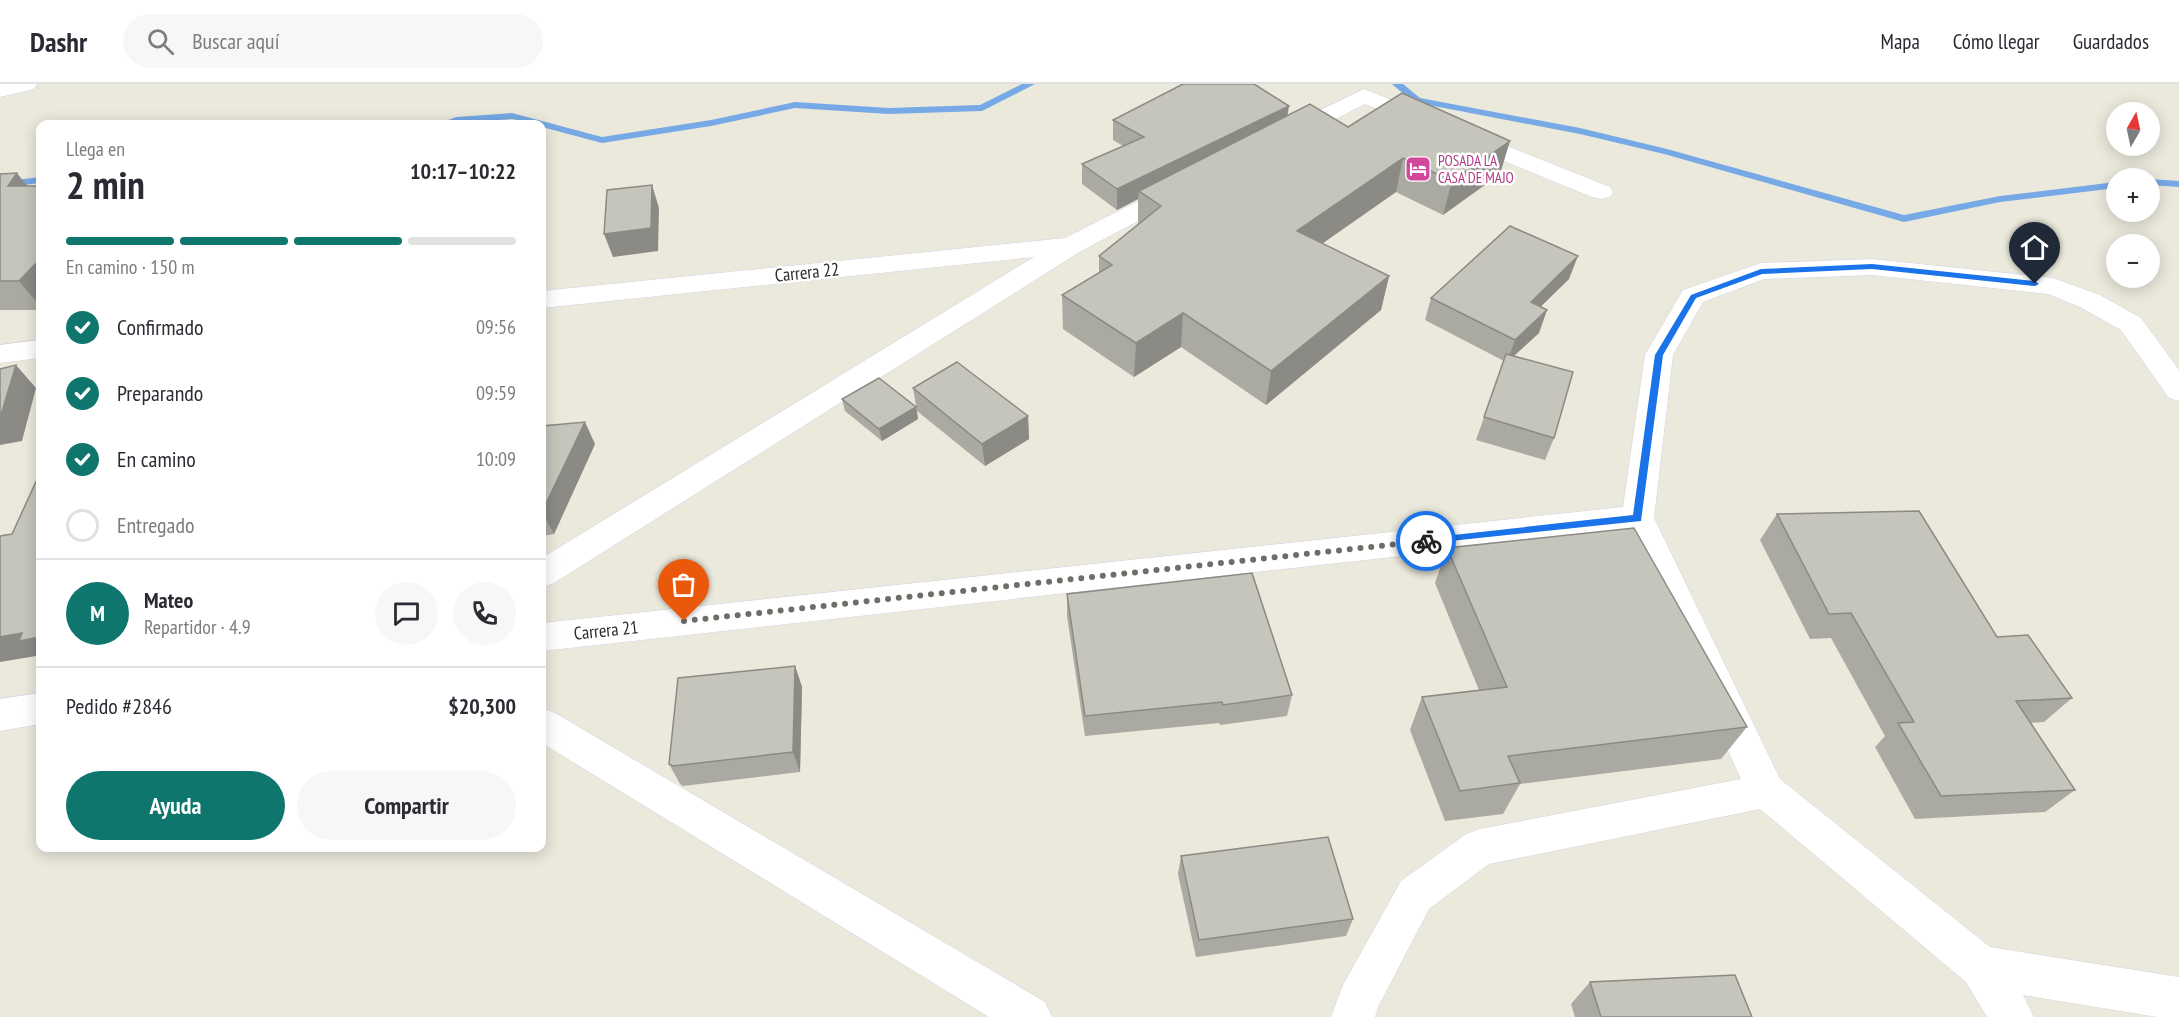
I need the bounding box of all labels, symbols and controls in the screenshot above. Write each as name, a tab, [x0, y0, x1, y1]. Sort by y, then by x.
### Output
search box	[123, 14, 543, 68]
text: Dashr	[30, 23, 87, 60]
icon: search	[144, 25, 177, 58]
text: Buscar aquí	[192, 27, 279, 55]
text: Mapa	[1881, 28, 1920, 55]
text: Cómo llegar	[1953, 28, 2040, 55]
text: Guardados	[2073, 28, 2149, 55]
north arrow	[2106, 102, 2160, 156]
map controls	[2106, 102, 2160, 288]
text: Llega en	[66, 136, 125, 162]
place label: POSADA LA CASA DE MAJO	[1438, 151, 1514, 187]
hotel icon: POSADA LA CASA DE MAJO	[1403, 154, 1433, 184]
text: 10:17–10:22	[410, 157, 516, 185]
text: 2 min	[66, 159, 145, 210]
button: +	[2106, 168, 2160, 222]
pin	[2009, 222, 2060, 284]
icon: home	[2018, 231, 2051, 264]
button: −	[2106, 234, 2160, 288]
text: En camino · 150 m	[66, 254, 195, 280]
street label: Carrera 22	[774, 257, 840, 287]
icon: check	[66, 311, 99, 344]
text: Confirmado	[117, 313, 203, 341]
text: 09:56	[476, 314, 516, 340]
icon: check	[66, 377, 99, 410]
text: Preparando	[117, 379, 203, 407]
text: 09:59	[476, 380, 516, 406]
icon: check	[66, 443, 99, 476]
text: En camino	[117, 445, 196, 473]
text: 10:09	[476, 446, 516, 472]
text: Entregado	[117, 511, 194, 539]
courier	[1396, 511, 1456, 571]
icon: bike	[1410, 525, 1443, 558]
pin	[658, 559, 709, 621]
icon: bag	[667, 568, 700, 601]
button: chat	[375, 582, 438, 645]
button: phone	[453, 582, 516, 645]
text: Mateo	[144, 586, 193, 614]
text: M	[90, 599, 105, 627]
text: Repartidor · 4.9	[144, 614, 251, 640]
street label: Carrera 21	[573, 615, 639, 645]
text: Pedido #2846	[66, 692, 172, 720]
text: $20,300	[448, 692, 516, 720]
button: Ayuda	[66, 771, 285, 840]
button: Compartir	[297, 771, 516, 840]

